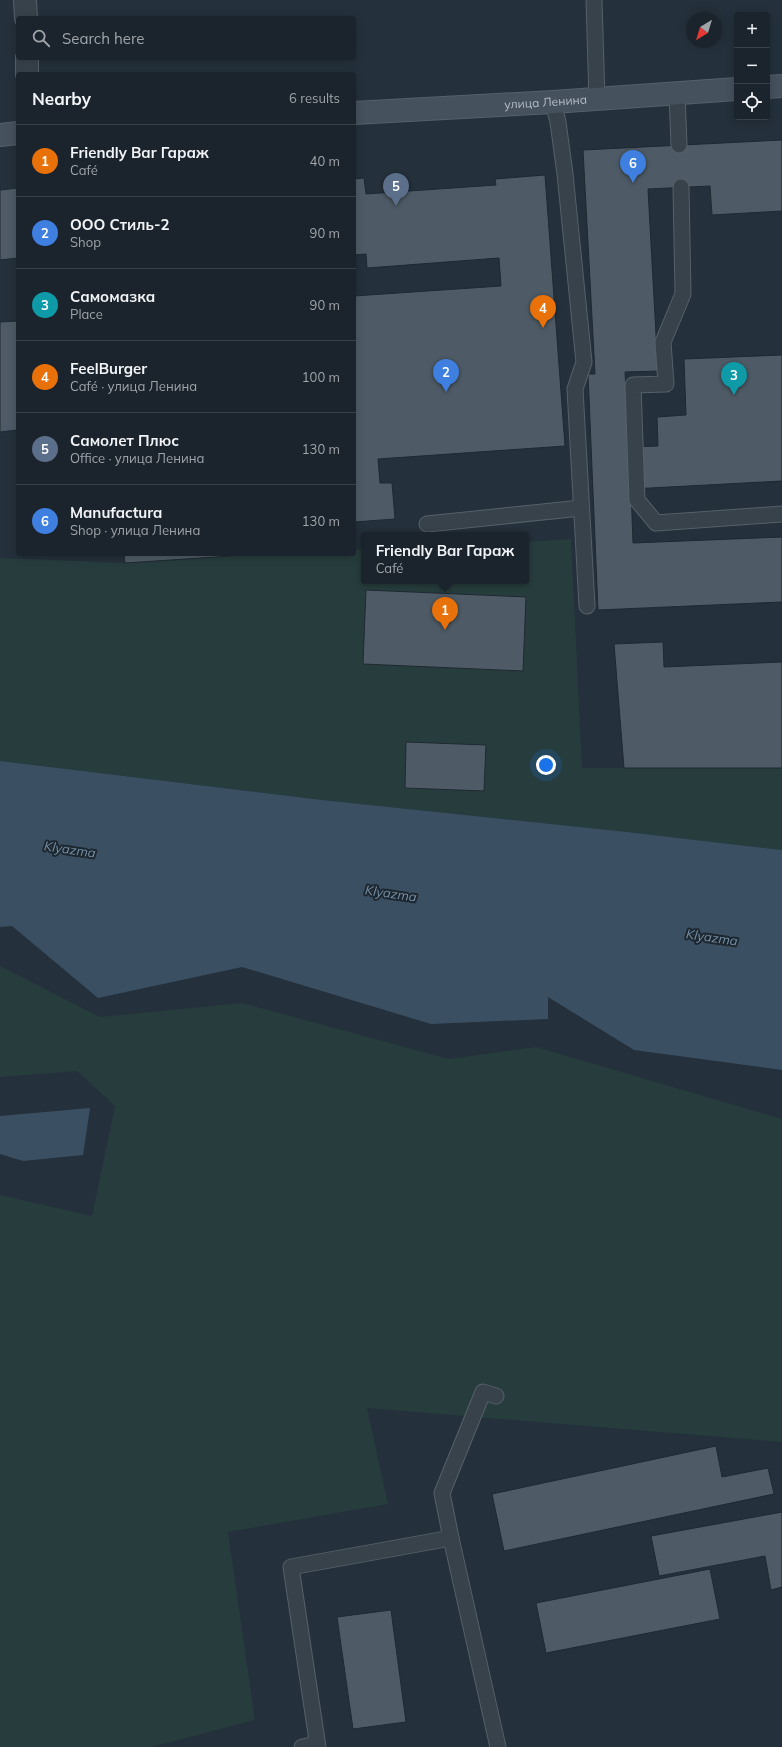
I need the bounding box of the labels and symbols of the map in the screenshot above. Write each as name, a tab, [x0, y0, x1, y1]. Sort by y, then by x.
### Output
north arrow	[686, 12, 722, 48]
street label: улица Ленина	[504, 92, 588, 112]
pin: 6	[620, 150, 646, 183]
pin: 5	[383, 173, 409, 206]
pin: 4	[530, 295, 556, 328]
pin: 2	[433, 359, 459, 392]
pin: 3	[721, 362, 747, 395]
pin: 1	[432, 597, 458, 630]
your location	[536, 755, 556, 775]
water label: Klyazma	[43, 837, 97, 861]
water label: Klyazma	[364, 881, 418, 905]
water label: Klyazma	[685, 925, 739, 949]

